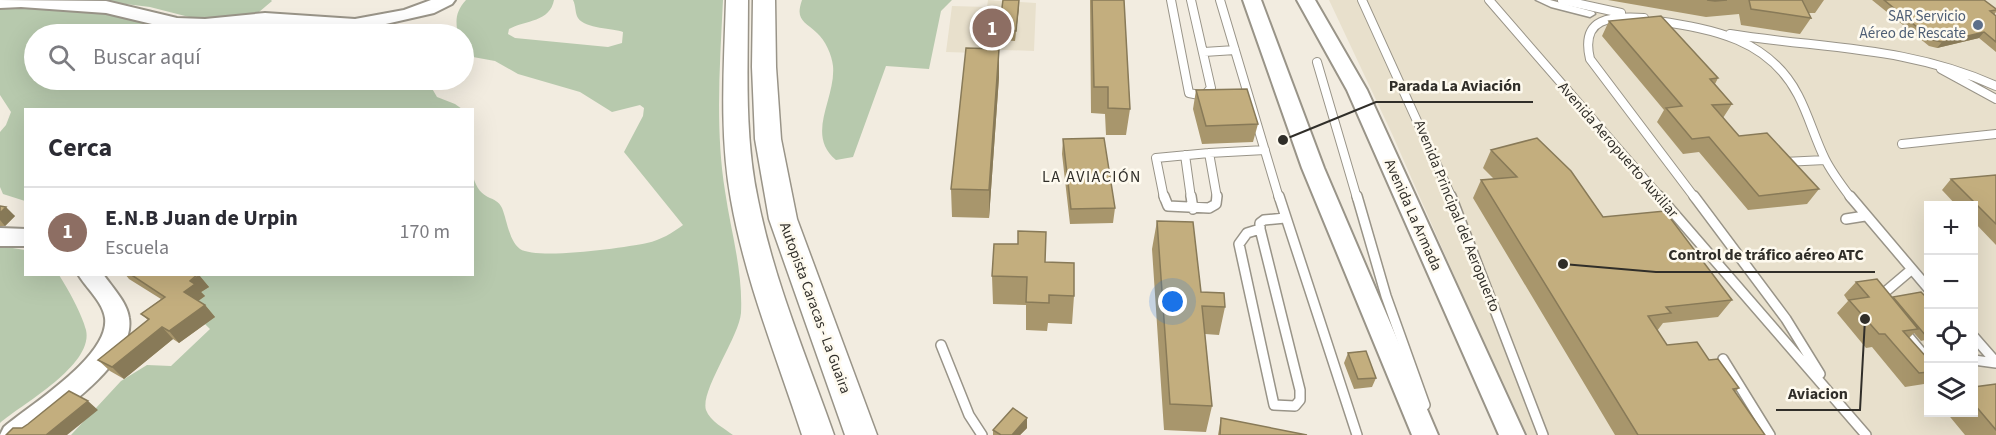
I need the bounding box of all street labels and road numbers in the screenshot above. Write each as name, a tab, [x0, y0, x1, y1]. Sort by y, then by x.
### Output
street label: Avenida Aeropuerto Auxiliar	[1553, 77, 1684, 223]
street label: Avenida Principal del Aeropuerto	[1409, 117, 1505, 315]
street label: Avenida La Armada	[1379, 156, 1447, 274]
street label: Autopista Caracas - La Guaira	[774, 219, 856, 397]

